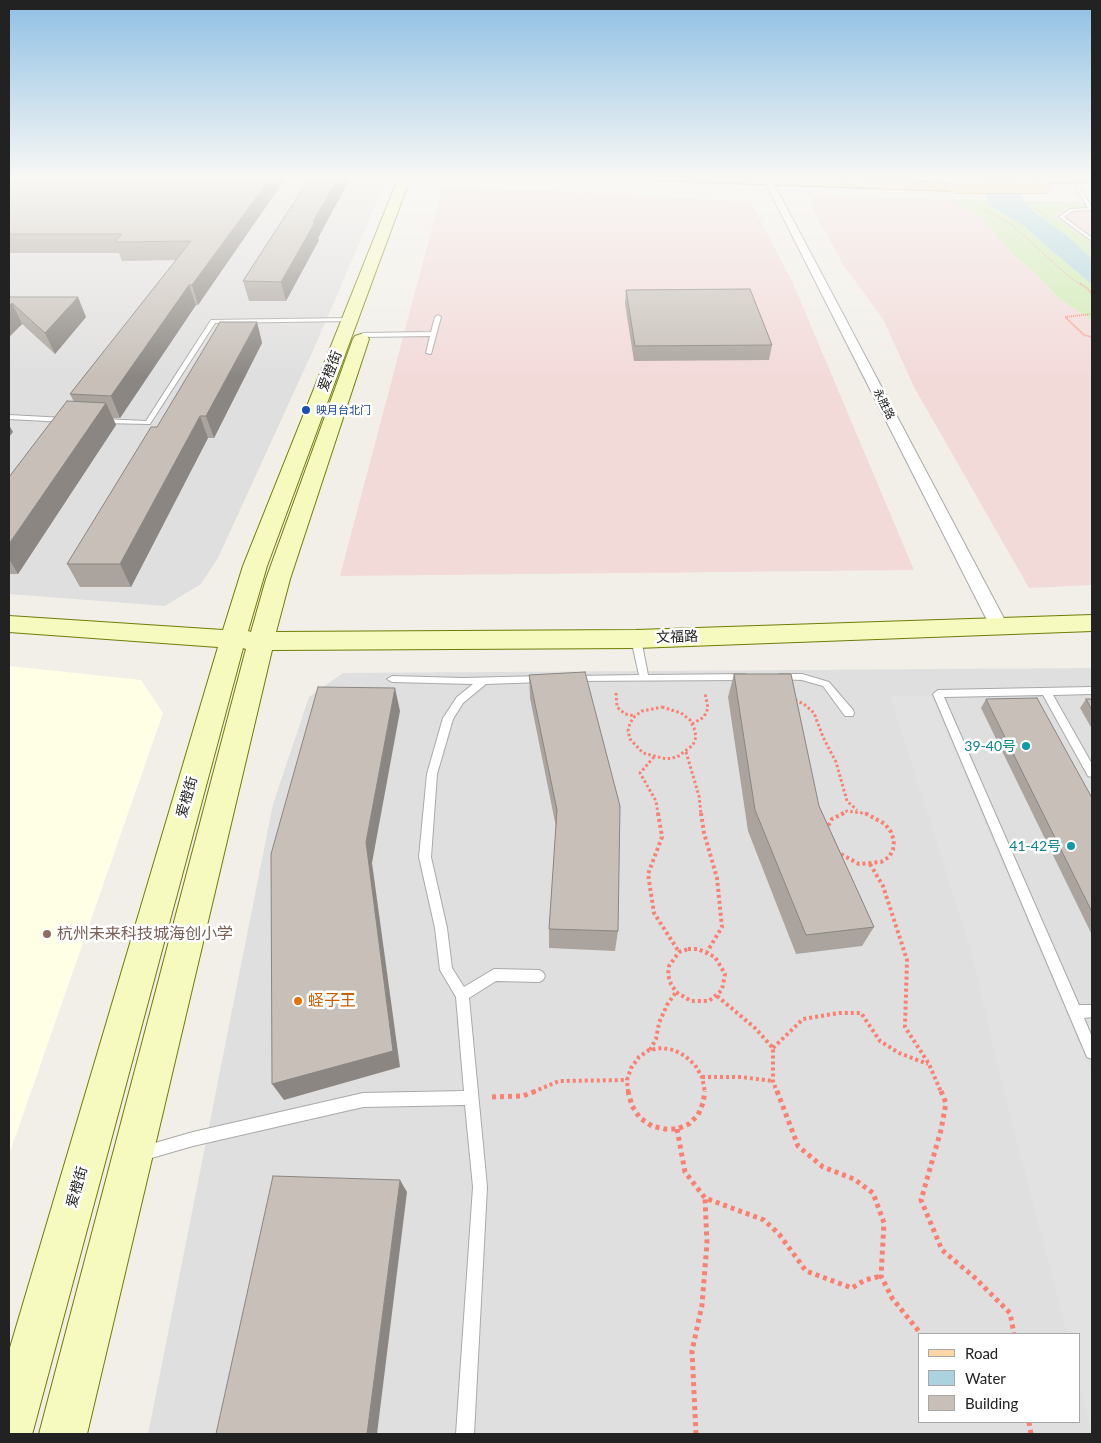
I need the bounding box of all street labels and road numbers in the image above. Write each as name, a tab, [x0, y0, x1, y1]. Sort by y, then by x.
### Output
street label: 爱橙街	[315, 348, 345, 394]
street label: 永胜路	[871, 386, 897, 422]
street label: 文福路	[656, 628, 698, 646]
street label: 爱橙街	[173, 774, 201, 820]
street label: 爱橙街	[63, 1164, 91, 1210]

